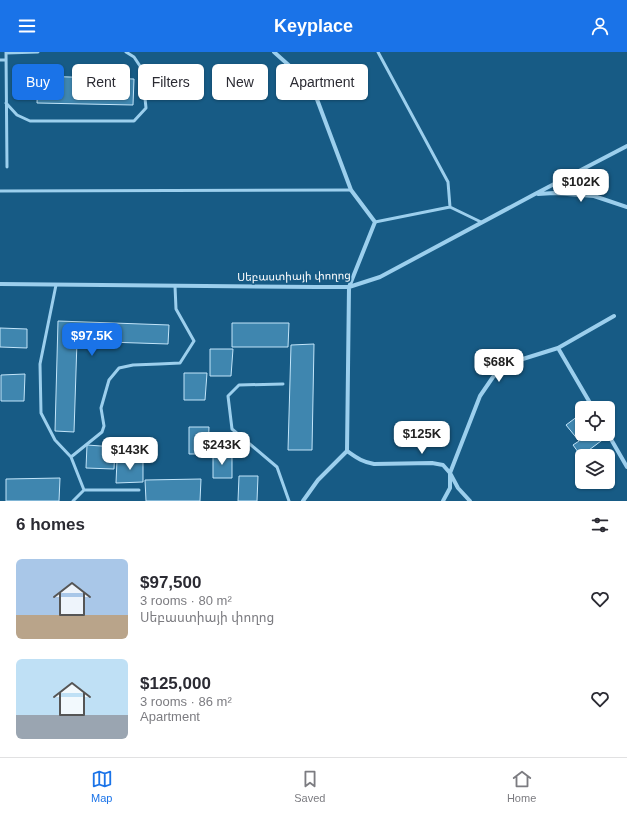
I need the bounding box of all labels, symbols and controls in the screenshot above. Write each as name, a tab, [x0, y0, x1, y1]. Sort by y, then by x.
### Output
icon: menu	[16, 15, 38, 37]
icon: person	[589, 15, 611, 37]
text: Keyplace	[274, 16, 353, 36]
chip: Buy	[12, 64, 64, 100]
chip: Rent	[72, 64, 130, 100]
chip: Filters	[138, 64, 204, 100]
chip: New	[212, 64, 268, 100]
chip: Apartment	[276, 64, 368, 100]
pin: $102K	[553, 169, 609, 203]
text: $102K	[562, 174, 600, 189]
street label: Սեբաստիայի փողոց	[237, 269, 351, 284]
pin: $97.5K	[59, 323, 125, 357]
text: $97.5K	[71, 328, 113, 343]
pin: $68K	[475, 349, 523, 383]
text: $68K	[483, 354, 515, 369]
map controls	[575, 401, 615, 489]
button: locate	[575, 401, 615, 441]
pin: $125K	[394, 421, 450, 455]
text: $125K	[403, 426, 441, 441]
pin: $243K	[194, 432, 250, 466]
pin: $143K	[102, 437, 158, 471]
text: $243K	[203, 437, 241, 452]
text: $143K	[111, 442, 149, 457]
button: layers	[575, 449, 615, 489]
icon: filters	[589, 514, 611, 536]
text: 6 homes	[16, 515, 85, 534]
text: $97,500	[140, 573, 201, 592]
icon: home	[48, 575, 96, 623]
icon: heart	[589, 588, 611, 610]
text: 3 rooms · 80 m²	[140, 593, 232, 608]
text: Սեբաստիայի փողոց	[140, 610, 274, 625]
text: $125,000	[140, 674, 211, 693]
icon: home	[48, 675, 96, 723]
icon: heart	[589, 688, 611, 710]
text: 3 rooms · 86 m²	[140, 694, 232, 709]
text: Apartment	[140, 709, 200, 724]
tab: Map	[91, 768, 113, 804]
tab: Saved	[294, 768, 325, 804]
tab: Home	[507, 768, 536, 804]

